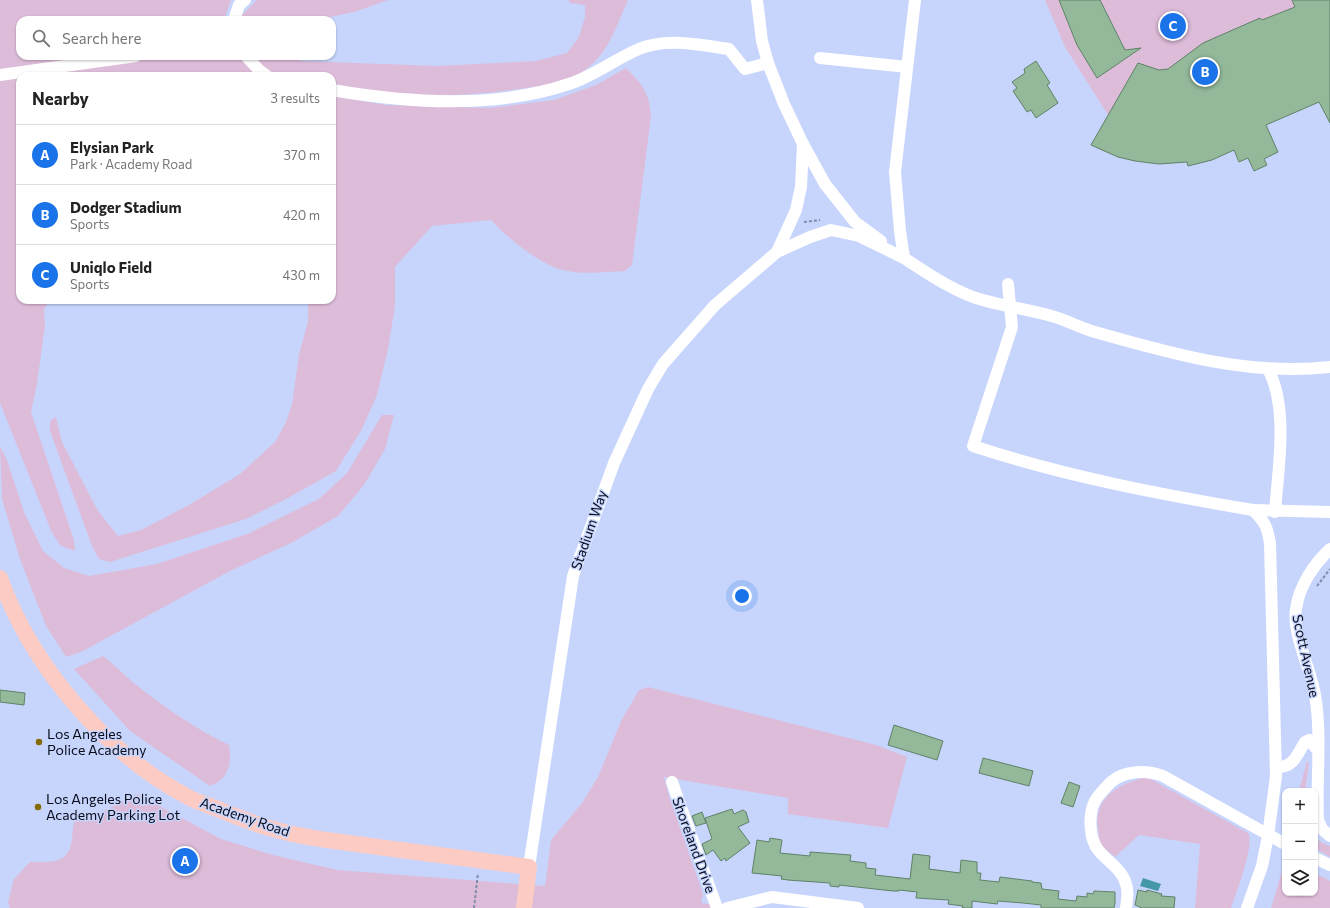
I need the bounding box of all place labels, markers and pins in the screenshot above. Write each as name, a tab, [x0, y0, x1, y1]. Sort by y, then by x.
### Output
pin: C	[1160, 11, 1186, 41]
pin: B	[1192, 57, 1218, 87]
place label: Los Angeles Police Academy	[47, 725, 146, 758]
marker: Los Angeles Police Academy	[34, 737, 44, 747]
place label: Los Angeles Police Academy Parking Lot	[46, 790, 180, 823]
marker: Los Angeles Police Academy Parking Lot	[33, 802, 43, 812]
pin: A	[172, 846, 198, 876]

